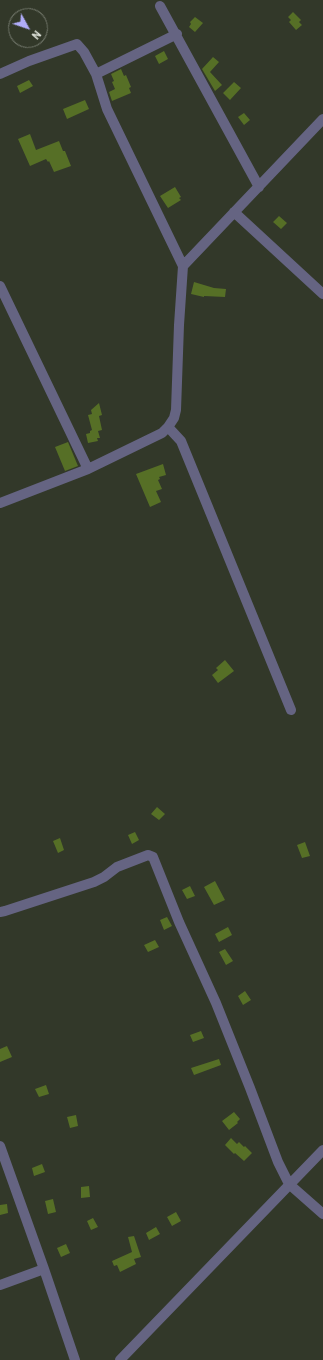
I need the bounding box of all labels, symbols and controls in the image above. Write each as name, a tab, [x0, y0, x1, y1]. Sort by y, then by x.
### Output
north arrow	[8, 8, 48, 48]
text: N	[29, 28, 44, 42]

